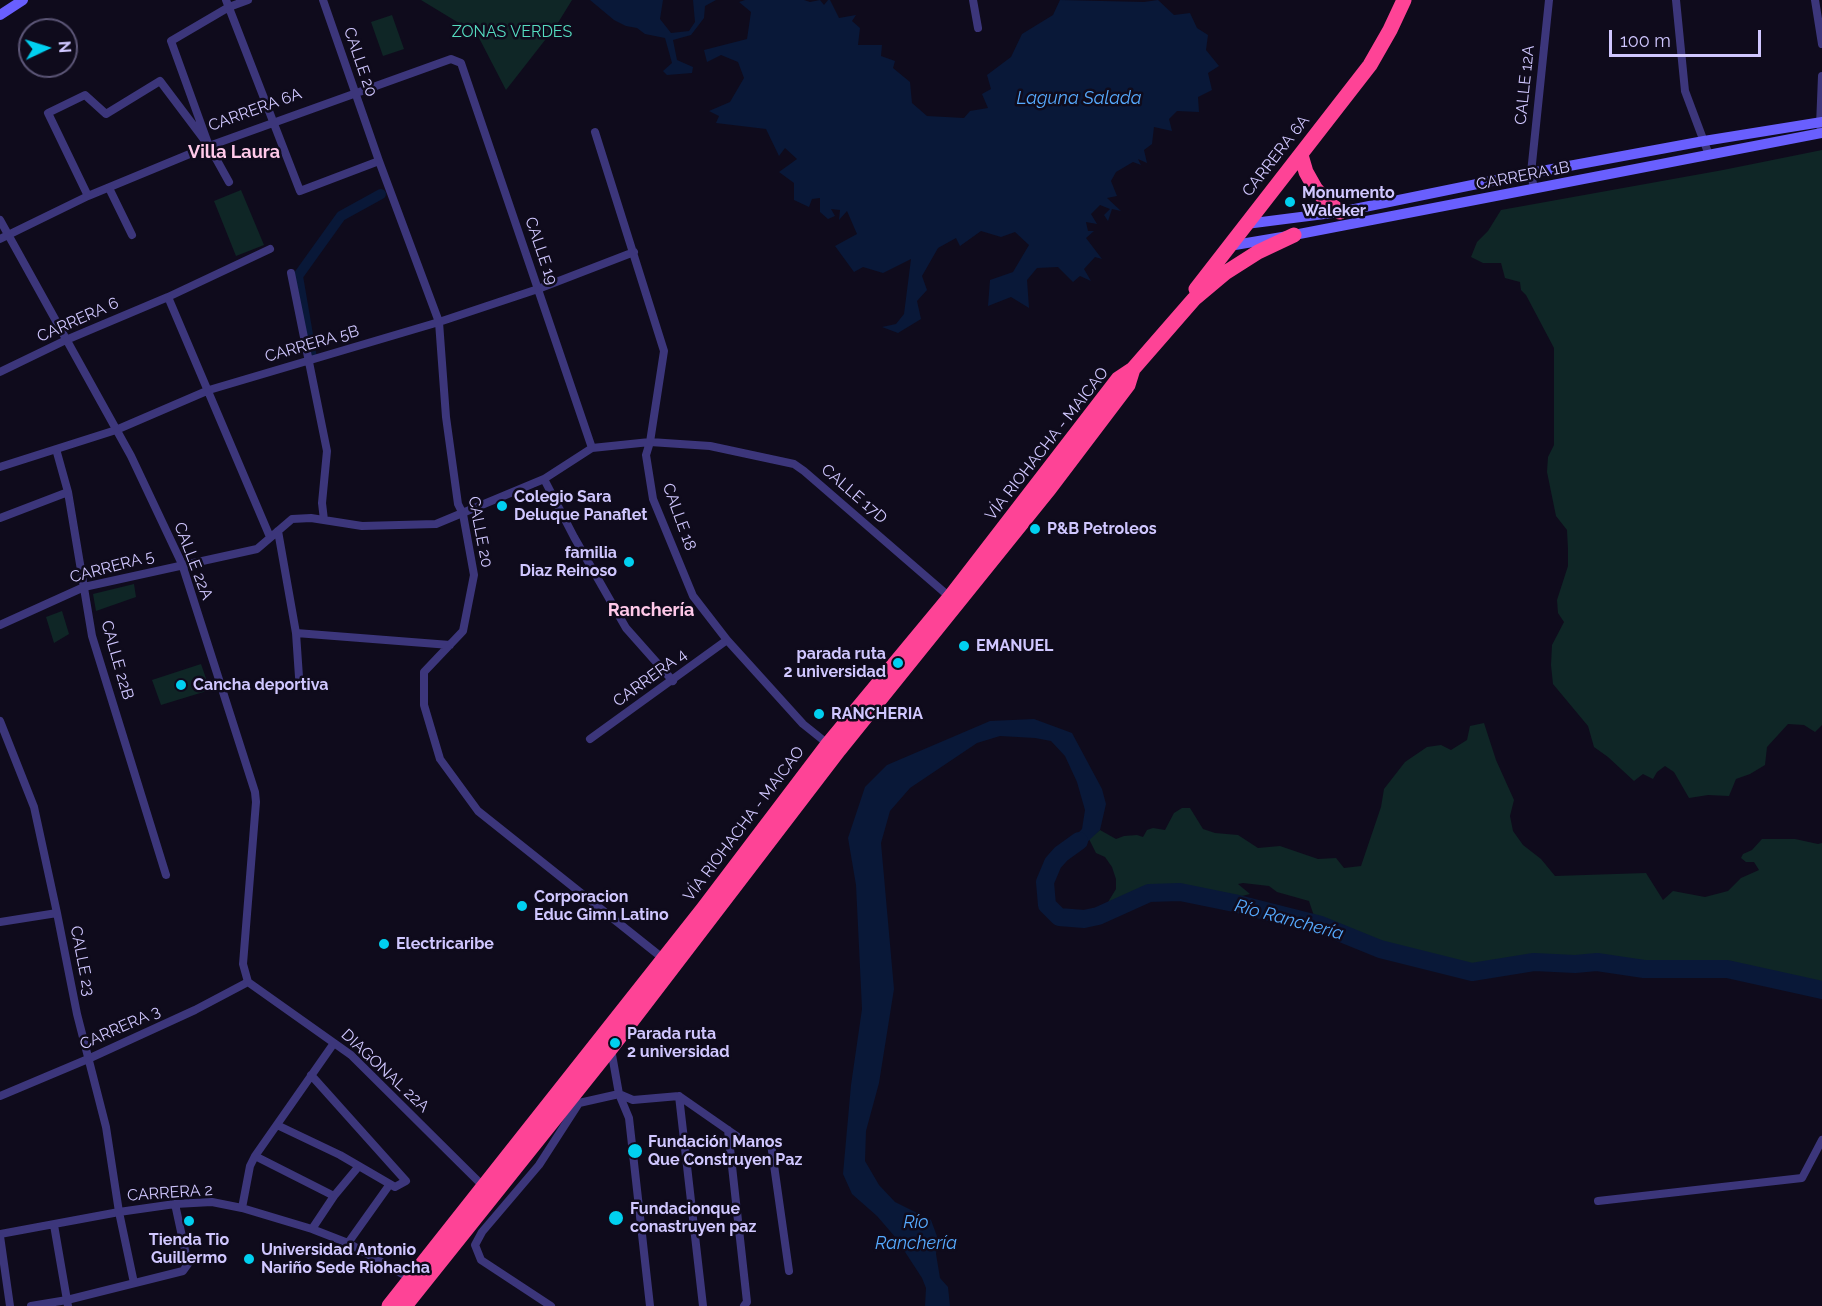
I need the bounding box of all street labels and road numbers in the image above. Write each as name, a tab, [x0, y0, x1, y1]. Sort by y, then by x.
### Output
street label: CALLE 20	[339, 25, 381, 99]
street label: CALLE 12A	[1511, 44, 1539, 126]
street label: CARRERA 6A	[206, 84, 304, 136]
street label: CARRERA 6A	[1238, 112, 1314, 200]
street label: CARRERA 1B	[1475, 158, 1571, 194]
street label: CALLE 19	[520, 215, 562, 287]
street label: CARRERA 6	[34, 293, 122, 347]
street label: CARRERA 5B	[263, 321, 361, 367]
street label: VÍA RIOHACHA - MAICAO	[981, 364, 1113, 524]
street label: CALLE 17D	[817, 460, 891, 528]
street label: CALLE 18	[658, 481, 700, 553]
street label: CALLE 20	[464, 495, 496, 569]
street label: CALLE 22A	[169, 519, 217, 603]
street label: CARRERA 5	[68, 547, 156, 587]
street label: CALLE 22B	[97, 618, 137, 702]
street label: CARRERA 4	[609, 645, 691, 711]
street label: VÍA RIOHACHA - MAICAO	[679, 743, 809, 905]
street label: CALLE 23	[66, 924, 98, 998]
street label: CARRERA 3	[77, 1002, 163, 1054]
street label: DIAGONAL 22A	[337, 1025, 433, 1117]
street label: CARRERA 2	[126, 1180, 214, 1206]

